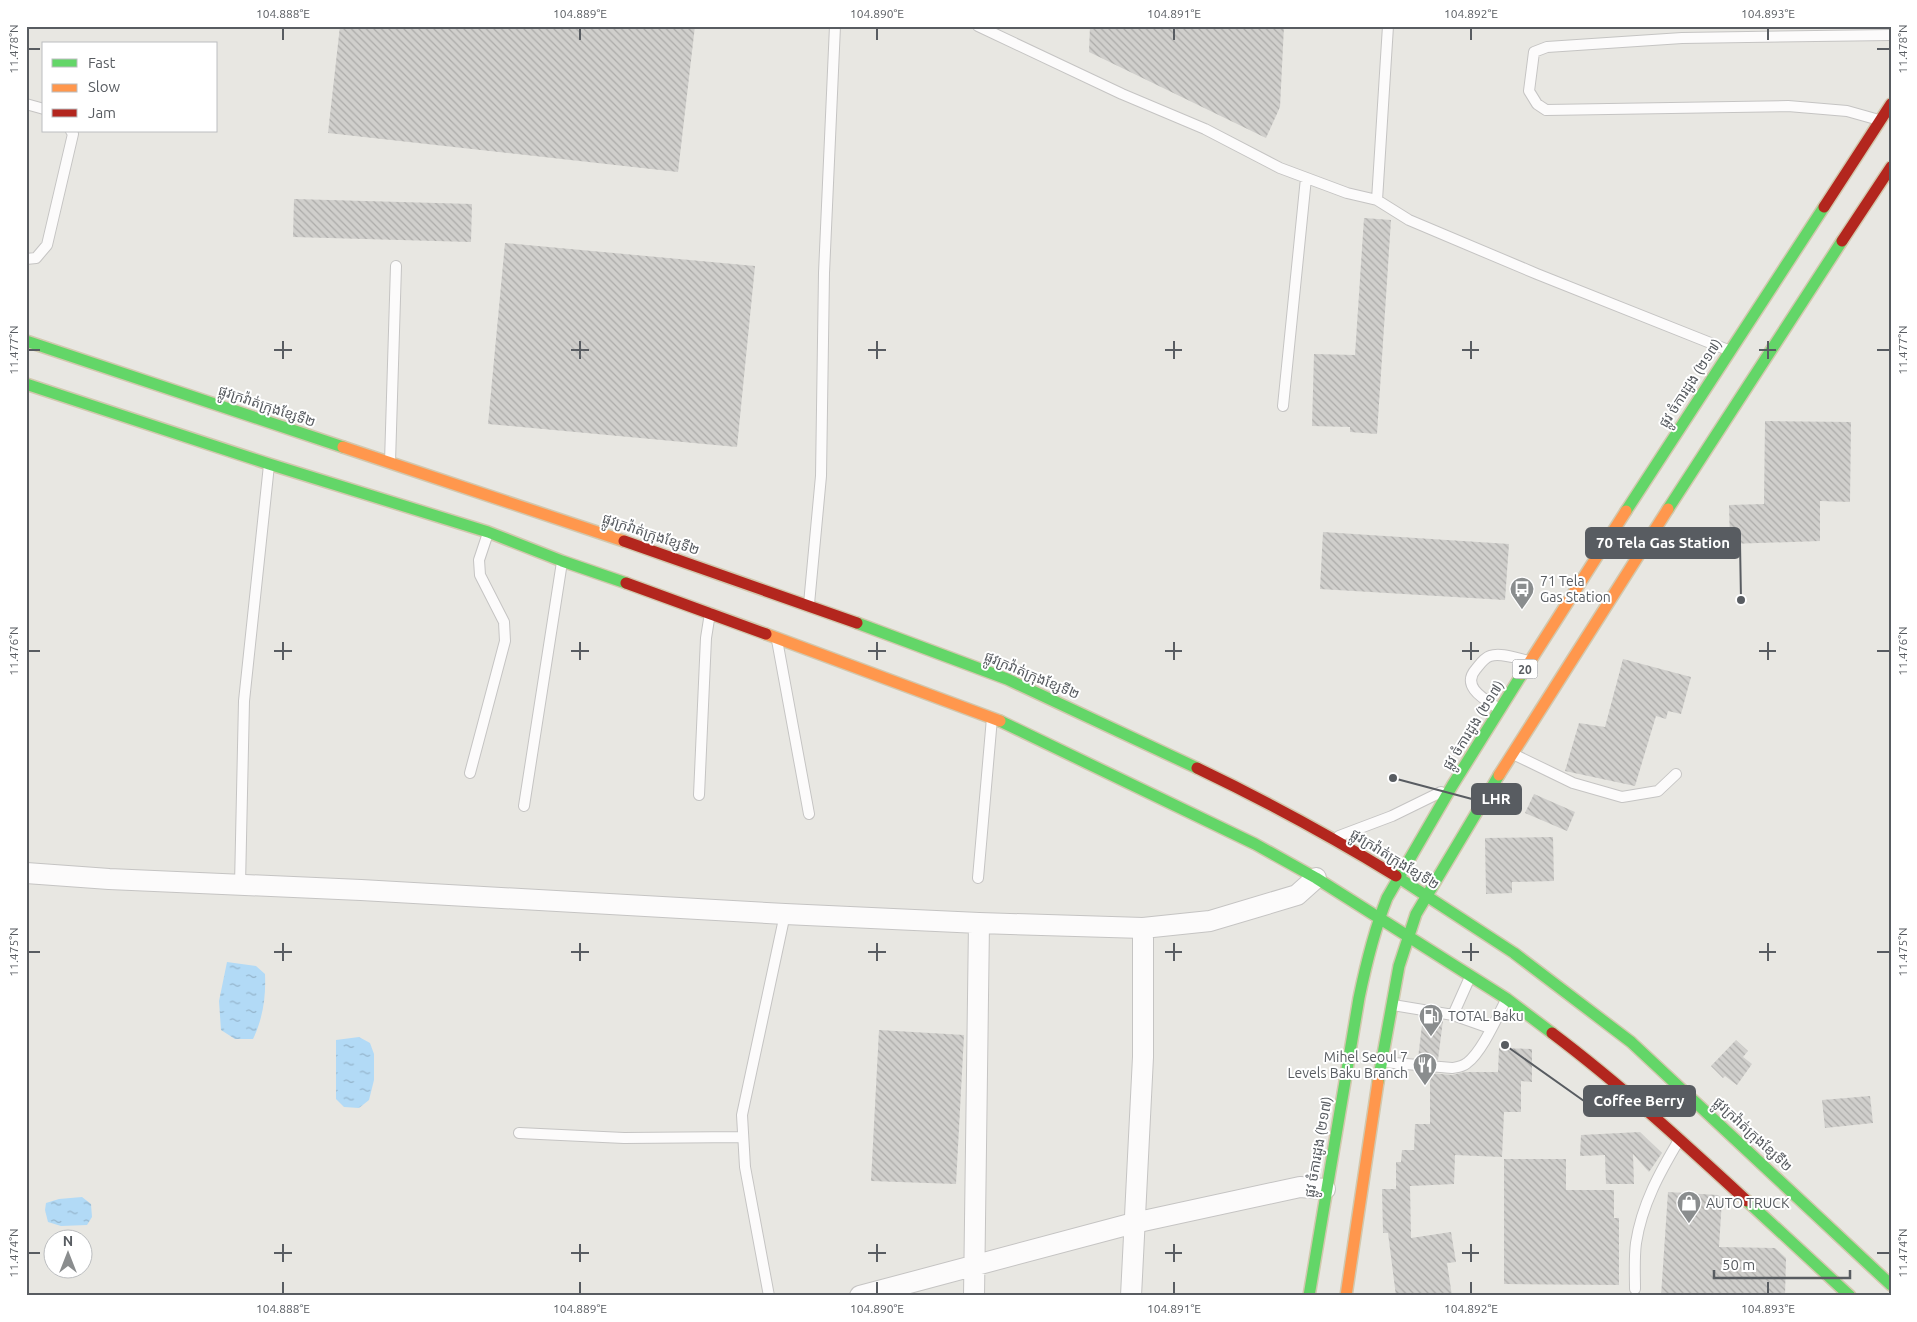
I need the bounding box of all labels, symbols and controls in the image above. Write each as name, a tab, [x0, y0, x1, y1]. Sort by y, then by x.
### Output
text: 104.888°E	[256, 7, 310, 20]
text: 104.889°E	[553, 7, 607, 20]
text: 104.890°E	[850, 7, 904, 20]
text: 104.891°E	[1147, 7, 1201, 20]
text: 104.892°E	[1444, 7, 1498, 20]
text: 104.893°E	[1741, 7, 1795, 20]
text: 11.478°N	[7, 24, 20, 74]
text: 11.478°N	[1896, 24, 1909, 74]
legend	[42, 42, 218, 132]
text: Fast	[88, 54, 116, 71]
text: Slow	[88, 78, 121, 95]
text: Jam	[88, 104, 116, 121]
text: 11.477°N	[7, 325, 20, 375]
text: 11.477°N	[1896, 325, 1909, 375]
street label: ផ្លូវ ចំការដូង (២១៧)	[1655, 336, 1728, 433]
street label: ផ្លូវក្រវ៉ាត់ក្រុងខ្សែទី២	[215, 381, 318, 434]
street label: ផ្លូវក្រវ៉ាត់ក្រុងខ្សែទី២	[599, 509, 702, 562]
callout: 70 Tela Gas Station	[1586, 528, 1740, 558]
text: 70 Tela Gas Station	[1596, 534, 1730, 551]
place label: 71 Tela Gas Station	[1540, 573, 1611, 605]
bus stop icon: 71 Tela Gas Station	[1509, 576, 1535, 610]
text: 11.476°N	[7, 626, 20, 676]
text: 11.476°N	[1896, 626, 1909, 676]
street label: ផ្លូវក្រវ៉ាត់ក្រុងខ្សែទី២	[980, 647, 1082, 706]
road number: 20	[1512, 660, 1538, 679]
street label: ផ្លូវ ចំការដូង (២១៧)	[1439, 677, 1510, 775]
callout: LHR	[1472, 784, 1521, 814]
text: LHR	[1482, 790, 1511, 807]
street label: ផ្លូវក្រវ៉ាត់ក្រុងខ្សែទី២	[1345, 825, 1443, 896]
text: 11.475°N	[7, 927, 20, 977]
text: 11.475°N	[1896, 927, 1909, 977]
fuel station icon: TOTAL Baku	[1418, 1003, 1444, 1037]
place label: TOTAL Baku	[1448, 1008, 1524, 1024]
place label: Mihel Seoul 7 Levels Baku Branch	[1287, 1049, 1408, 1081]
restaurant icon: Mihel Seoul 7 Levels Baku Branch	[1412, 1052, 1438, 1086]
callout: Coffee Berry	[1584, 1086, 1695, 1116]
text: Coffee Berry	[1594, 1092, 1684, 1109]
street label: ផ្លូវក្រវ៉ាត់ក្រុងខ្សែទី២	[1708, 1093, 1796, 1178]
street label: ផ្លូវ ចំការដូង (២១៧)	[1301, 1095, 1339, 1200]
shop icon: AUTO TRUCK	[1676, 1190, 1702, 1224]
place label: AUTO TRUCK	[1706, 1195, 1790, 1211]
text: 11.474°N	[7, 1228, 20, 1278]
text: 11.474°N	[1896, 1228, 1909, 1278]
north arrow	[42, 1230, 92, 1280]
text: N	[63, 1233, 73, 1249]
scale bar	[1714, 1247, 1851, 1279]
text: 50 m	[1722, 1256, 1755, 1273]
text: 104.888°E	[256, 1302, 310, 1315]
text: 104.889°E	[553, 1302, 607, 1315]
text: 104.890°E	[850, 1302, 904, 1315]
text: 104.891°E	[1147, 1302, 1201, 1315]
text: 104.892°E	[1444, 1302, 1498, 1315]
text: 104.893°E	[1741, 1302, 1795, 1315]

